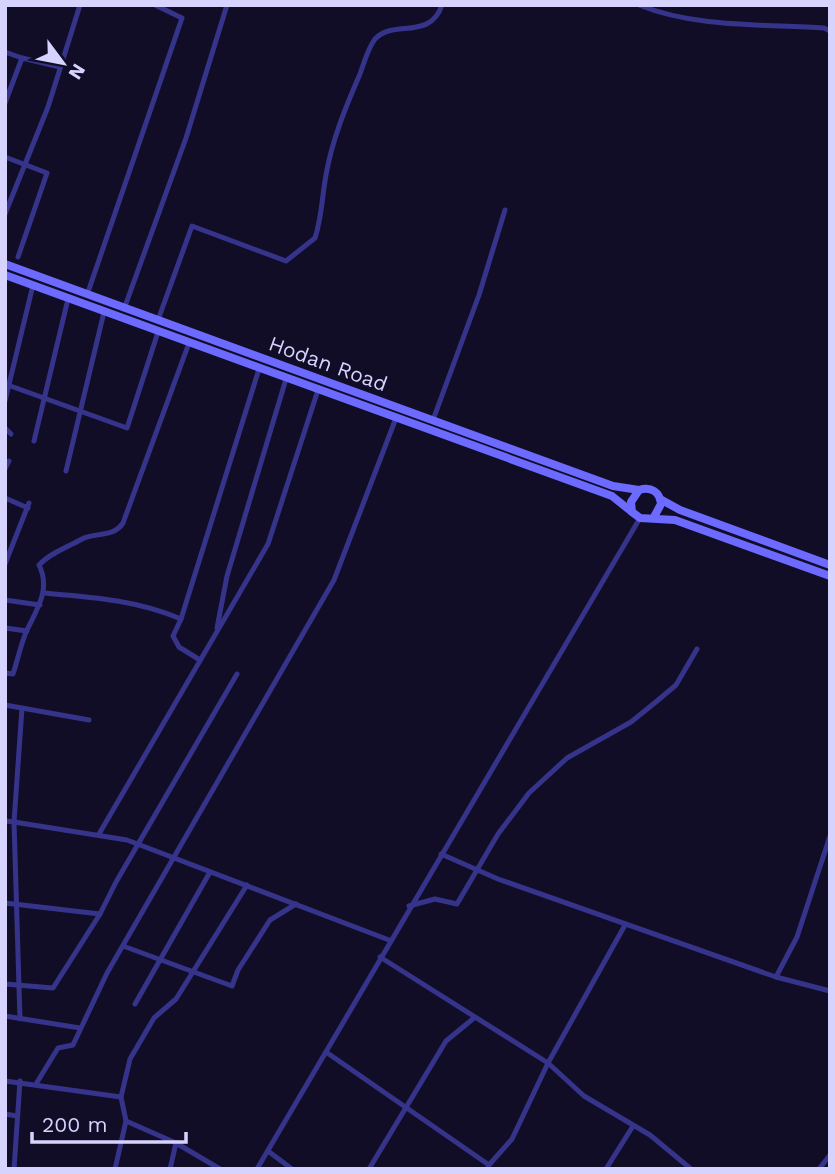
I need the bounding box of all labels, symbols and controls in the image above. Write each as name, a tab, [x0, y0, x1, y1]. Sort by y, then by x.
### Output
north arrow	[28, 28, 98, 98]
text: N	[64, 60, 90, 84]
street label: Hodan Road	[265, 331, 391, 397]
scale bar	[32, 1100, 186, 1144]
text: 200 m	[42, 1112, 108, 1137]

